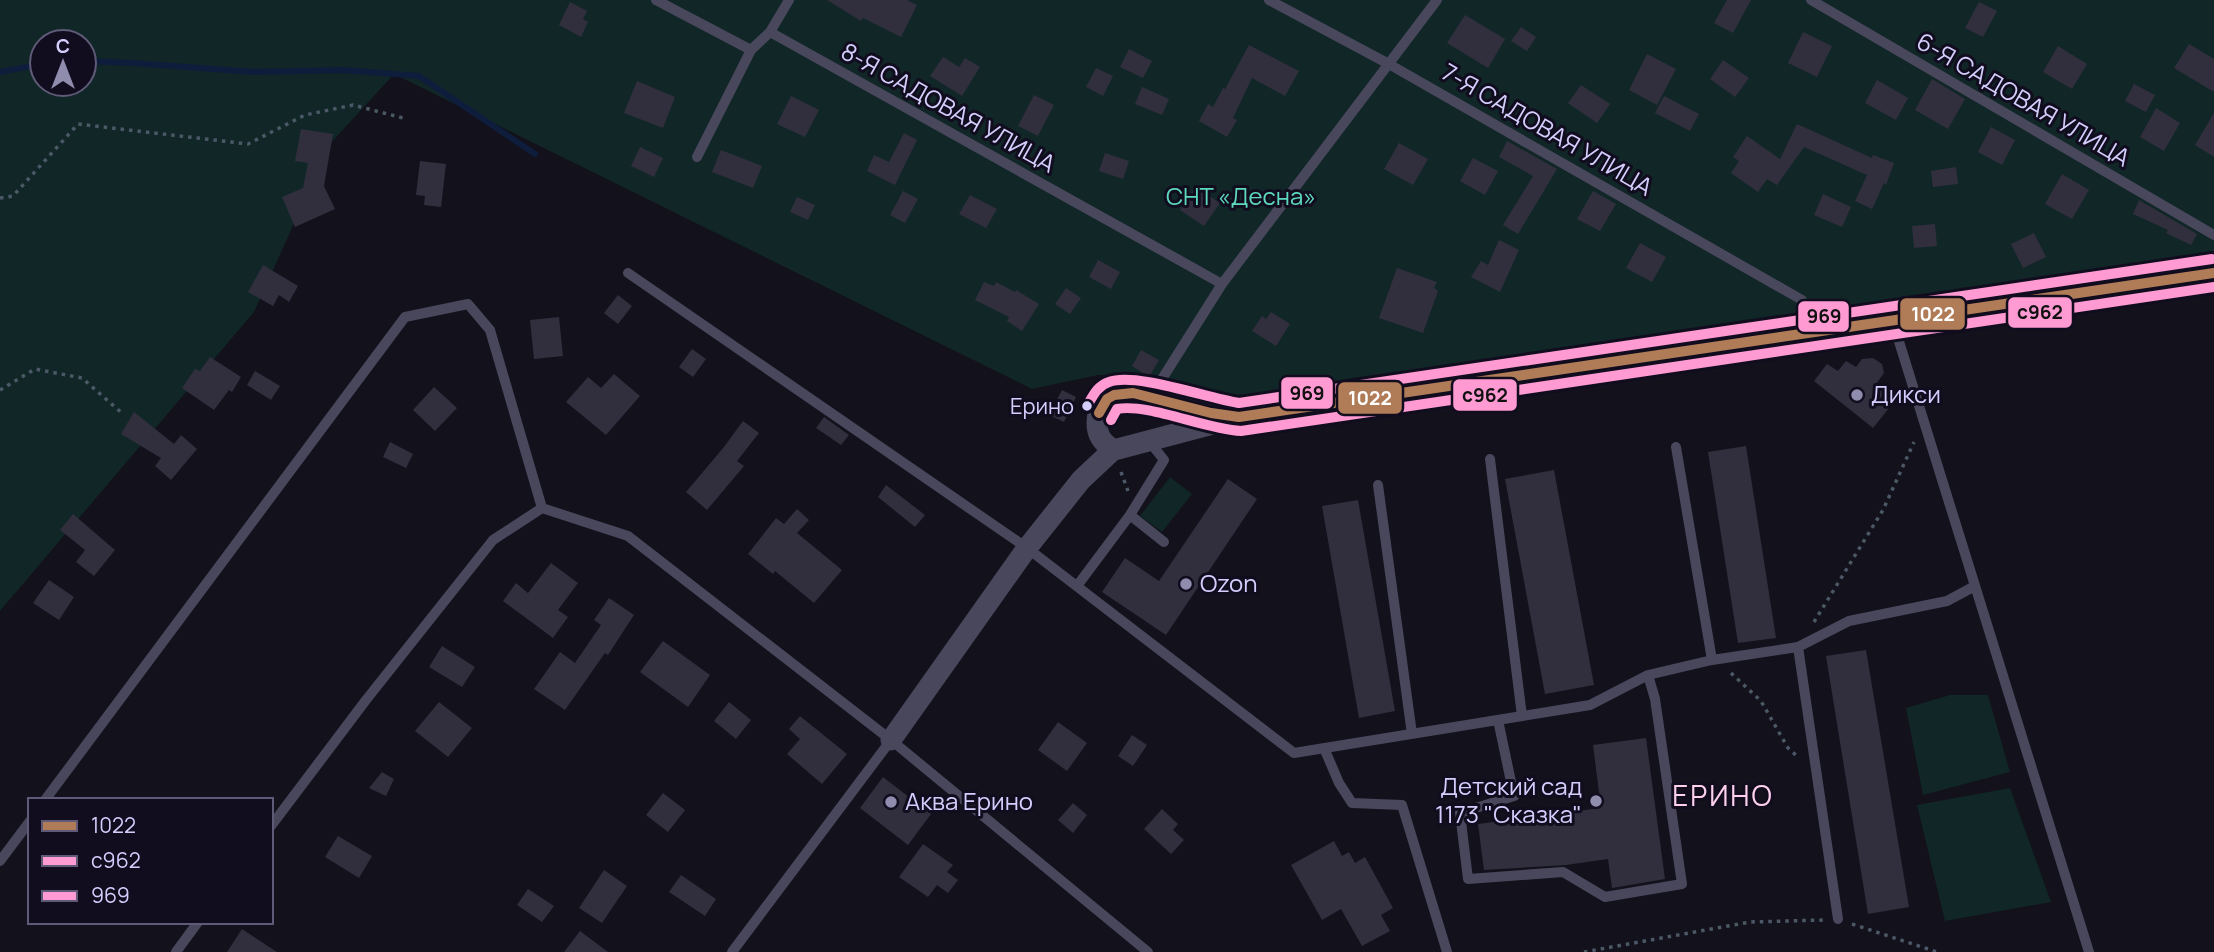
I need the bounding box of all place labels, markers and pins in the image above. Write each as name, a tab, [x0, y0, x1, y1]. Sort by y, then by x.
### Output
place label: Дикси	[1871, 377, 1941, 410]
marker: Дикси	[1849, 387, 1865, 403]
place label: Ерино	[1010, 391, 1074, 421]
marker: Ерино	[1080, 399, 1094, 413]
place label: Ozon	[1200, 566, 1258, 599]
marker: Ozon	[1178, 576, 1194, 592]
place label: Детский сад 1173 "Сказка"	[1435, 769, 1582, 830]
place label: Аква Ерино	[905, 784, 1033, 817]
marker: Детский сад 1173 "Сказка"	[1588, 793, 1604, 809]
marker: Аква Ерино	[883, 794, 899, 810]

